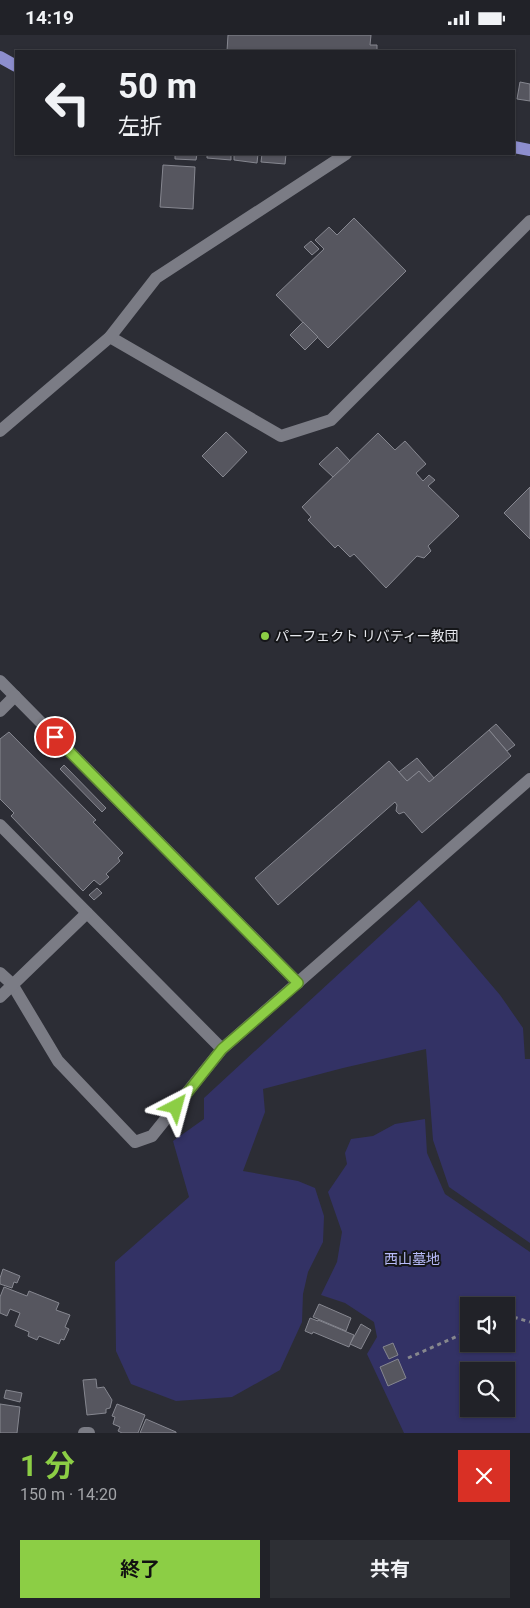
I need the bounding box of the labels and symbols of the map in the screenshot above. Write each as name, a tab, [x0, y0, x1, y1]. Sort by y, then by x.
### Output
place label: パーフェクト リバティー教団	[275, 628, 459, 644]
marker: パーフェクト リバティー教団	[259, 630, 271, 642]
pin	[34, 716, 76, 758]
position arrow	[149, 1080, 201, 1132]
park label: 西山墓地	[384, 1251, 440, 1267]

